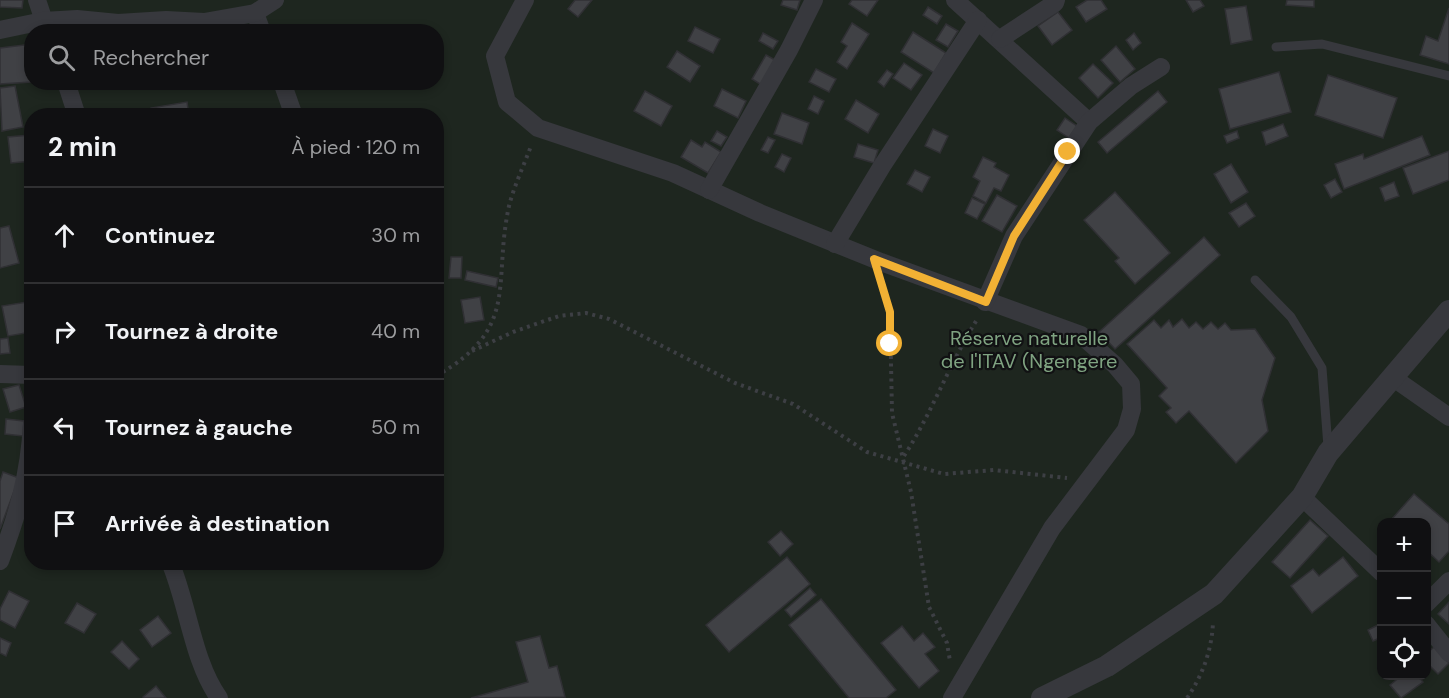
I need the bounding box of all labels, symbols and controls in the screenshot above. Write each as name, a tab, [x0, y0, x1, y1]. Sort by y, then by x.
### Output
search box	[24, 24, 444, 90]
icon: search	[45, 41, 78, 74]
text: Rechercher	[93, 43, 209, 72]
text: 2 min	[48, 130, 117, 164]
text: À pied · 120 m	[291, 134, 420, 160]
route end	[1054, 138, 1080, 164]
icon: ahead	[48, 219, 81, 252]
text: Continuez	[105, 221, 215, 250]
text: 30 m	[371, 222, 420, 248]
icon: right	[48, 315, 81, 348]
text: Tournez à droite	[105, 317, 278, 346]
text: 40 m	[371, 318, 420, 344]
park label: Réserve naturelle de l'ITAV (Ngengere	[941, 325, 1117, 374]
route start	[876, 330, 902, 356]
icon: left	[48, 411, 81, 444]
text: Tournez à gauche	[105, 413, 293, 442]
text: 50 m	[371, 414, 420, 440]
icon: arrive	[48, 507, 81, 540]
text: Arrivée à destination	[105, 509, 330, 538]
map controls	[1377, 518, 1431, 680]
button: +	[1377, 518, 1431, 572]
button: −	[1377, 572, 1431, 626]
button: locate	[1377, 626, 1431, 680]

